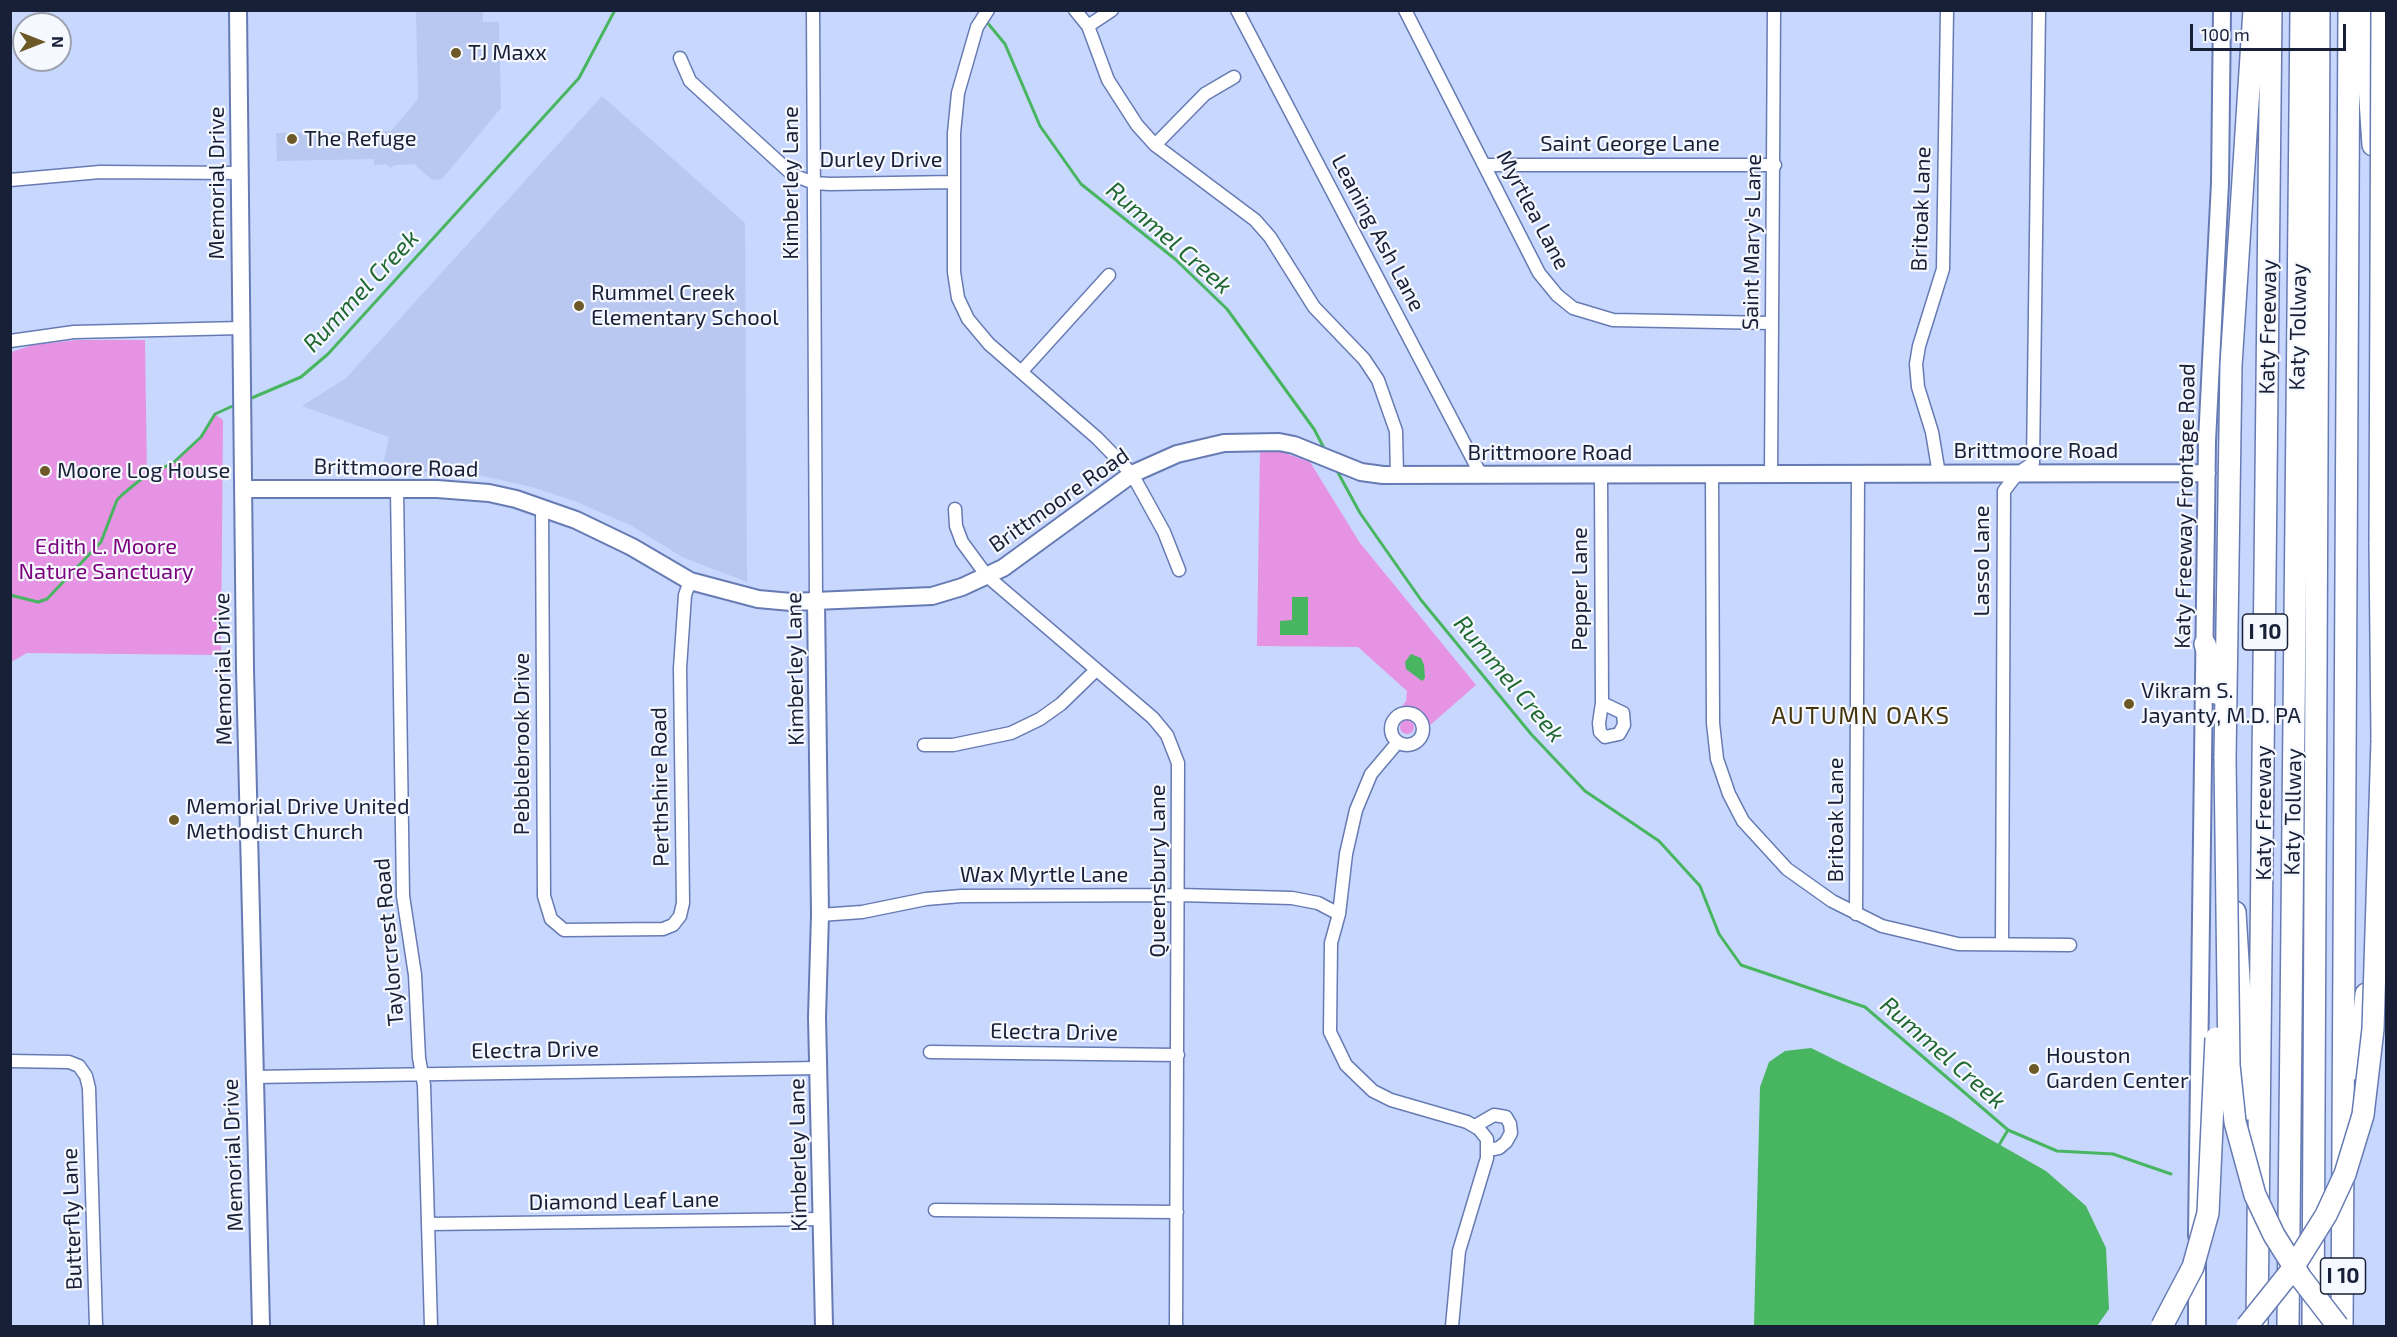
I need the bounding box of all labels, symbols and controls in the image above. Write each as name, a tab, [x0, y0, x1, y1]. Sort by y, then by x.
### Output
north arrow	[12, 12, 72, 72]
scale bar	[2193, 12, 2349, 50]
text: 100 m	[2201, 23, 2250, 45]
text: N	[49, 36, 68, 48]
place label: TJ Maxx	[468, 40, 547, 66]
marker: TJ Maxx	[449, 46, 463, 60]
street label: Kimberley Lane	[778, 106, 804, 260]
street label: Memorial Drive	[204, 107, 230, 259]
place label: The Refuge	[304, 126, 416, 152]
street label: Saint George Lane	[1540, 131, 1720, 157]
marker: The Refuge	[285, 132, 299, 146]
street label: Myrtlea Lane	[1490, 146, 1576, 274]
street label: Britoak Lane	[1906, 146, 1936, 272]
street label: Durley Drive	[819, 147, 943, 173]
street label: Leaning Ash Lane	[1326, 150, 1430, 316]
street label: Saint Mary's Lane	[1737, 154, 1767, 330]
water label: Rummel Creek	[1100, 176, 1238, 300]
water label: Rummel Creek	[297, 224, 425, 358]
street label: Katy Freeway	[2254, 259, 2282, 395]
street label: Katy Tollway	[2284, 263, 2312, 391]
place label: Rummel Creek Elementary School	[591, 280, 779, 332]
marker: Rummel Creek Elementary School	[572, 299, 586, 313]
street label: Katy Freeway Frontage Road	[2169, 363, 2201, 649]
street label: Brittmoore Road	[1954, 438, 2118, 464]
street label: Brittmoore Road	[1468, 440, 1632, 466]
street label: Brittmoore Road	[984, 442, 1134, 558]
street label: Brittmoore Road	[313, 453, 479, 483]
place label: Moore Log House	[57, 458, 230, 484]
marker: Moore Log House	[38, 464, 52, 478]
street label: Lasso Lane	[1969, 505, 1995, 617]
street label: Pepper Lane	[1567, 527, 1593, 651]
park label: Edith L. Moore Nature Sanctuary	[18, 534, 194, 586]
street label: Memorial Drive	[208, 592, 238, 746]
street label: Kimberley Lane	[780, 592, 810, 746]
water label: Rummel Creek	[1448, 610, 1570, 748]
road number: I 10	[2242, 614, 2288, 650]
street label: Pebblebrook Drive	[509, 653, 535, 835]
place label: Vikram S. Jayanty, M.D. PA	[2141, 678, 2301, 730]
marker: Vikram S. Jayanty, M.D. PA	[2122, 697, 2136, 711]
district label: AUTUMN OAKS	[1771, 702, 1951, 730]
street label: Perthshire Road	[645, 707, 675, 867]
street label: Katy Freeway	[2251, 745, 2277, 881]
street label: Katy Tollway	[2279, 748, 2307, 876]
street label: Britoak Lane	[1823, 758, 1849, 882]
street label: Queensbury Lane	[1145, 784, 1171, 958]
place label: Memorial Drive United Methodist Church	[186, 794, 409, 846]
marker: Memorial Drive United Methodist Church	[167, 813, 181, 827]
street label: Taylorcrest Road	[369, 857, 409, 1027]
street label: Wax Myrtle Lane	[960, 862, 1128, 888]
water label: Rummel Creek	[1874, 991, 2012, 1115]
street label: Electra Drive	[990, 1018, 1118, 1046]
street label: Electra Drive	[471, 1036, 599, 1064]
place label: Houston Garden Center	[2046, 1043, 2189, 1094]
marker: Houston Garden Center	[2027, 1062, 2041, 1076]
street label: Memorial Drive	[217, 1078, 249, 1232]
street label: Kimberley Lane	[783, 1078, 813, 1232]
street label: Butterfly Lane	[56, 1147, 88, 1291]
street label: Diamond Leaf Lane	[528, 1186, 720, 1216]
road number: I 10	[2320, 1258, 2366, 1294]

